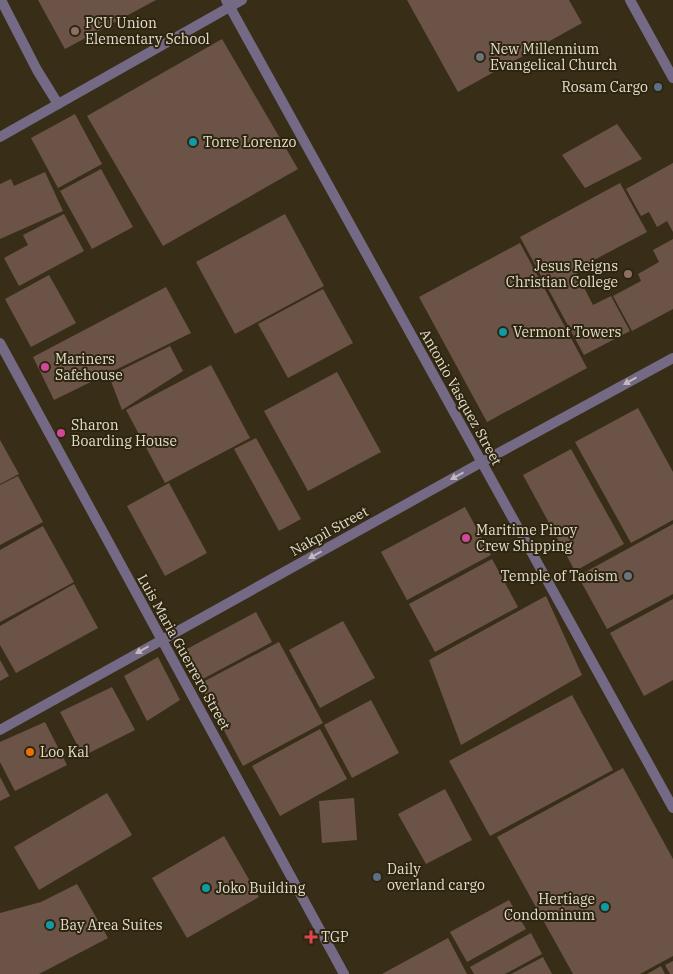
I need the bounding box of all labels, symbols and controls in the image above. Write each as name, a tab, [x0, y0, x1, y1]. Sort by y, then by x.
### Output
place label: PCU Union Elementary School	[85, 14, 210, 48]
marker: PCU Union Elementary School	[69, 25, 81, 37]
place label: New Millennium Evangelical Church	[490, 40, 618, 74]
marker: New Millennium Evangelical Church	[474, 51, 486, 63]
place label: Rosam Cargo	[562, 78, 648, 96]
marker: Rosam Cargo	[652, 81, 664, 93]
place label: Torre Lorenzo	[203, 133, 296, 151]
marker: Torre Lorenzo	[187, 136, 199, 148]
place label: Jesus Reigns Christian College	[506, 257, 618, 291]
marker: Jesus Reigns Christian College	[622, 268, 634, 280]
place label: Vermont Towers	[513, 323, 621, 341]
street label: Antonio Vasquez Street	[416, 326, 506, 468]
marker: Vermont Towers	[497, 326, 509, 338]
place label: Mariners Safehouse	[55, 350, 123, 384]
marker: Mariners Safehouse	[39, 361, 51, 373]
one-way arrow	[623, 377, 638, 385]
place label: Sharon Boarding House	[71, 416, 177, 450]
marker: Sharon Boarding House	[55, 427, 67, 439]
one-way arrow	[450, 472, 464, 480]
street label: Nakpil Street	[287, 502, 371, 560]
place label: Maritime Pinoy Crew Shipping	[476, 521, 578, 555]
marker: Maritime Pinoy Crew Shipping	[460, 532, 472, 544]
one-way arrow	[308, 550, 321, 559]
place label: Temple of Taoism	[501, 567, 618, 585]
marker: Temple of Taoism	[622, 570, 634, 582]
street label: Luis Maria Guerrero Street	[134, 571, 234, 733]
one-way arrow	[135, 646, 149, 655]
place label: Loo Kal	[40, 743, 89, 761]
marker: Loo Kal	[24, 746, 36, 758]
place label: Daily overland cargo	[387, 860, 485, 894]
marker: Daily overland cargo	[371, 871, 383, 883]
place label: Joko Building	[216, 879, 306, 897]
marker: Joko Building	[200, 882, 212, 894]
place label: Hertiage Condominum	[504, 890, 595, 924]
marker: Hertiage Condominum	[599, 901, 611, 913]
place label: Bay Area Suites	[60, 916, 163, 934]
marker: Bay Area Suites	[44, 919, 56, 931]
place label: TGP	[321, 928, 349, 946]
marker: TGP	[305, 931, 317, 943]

